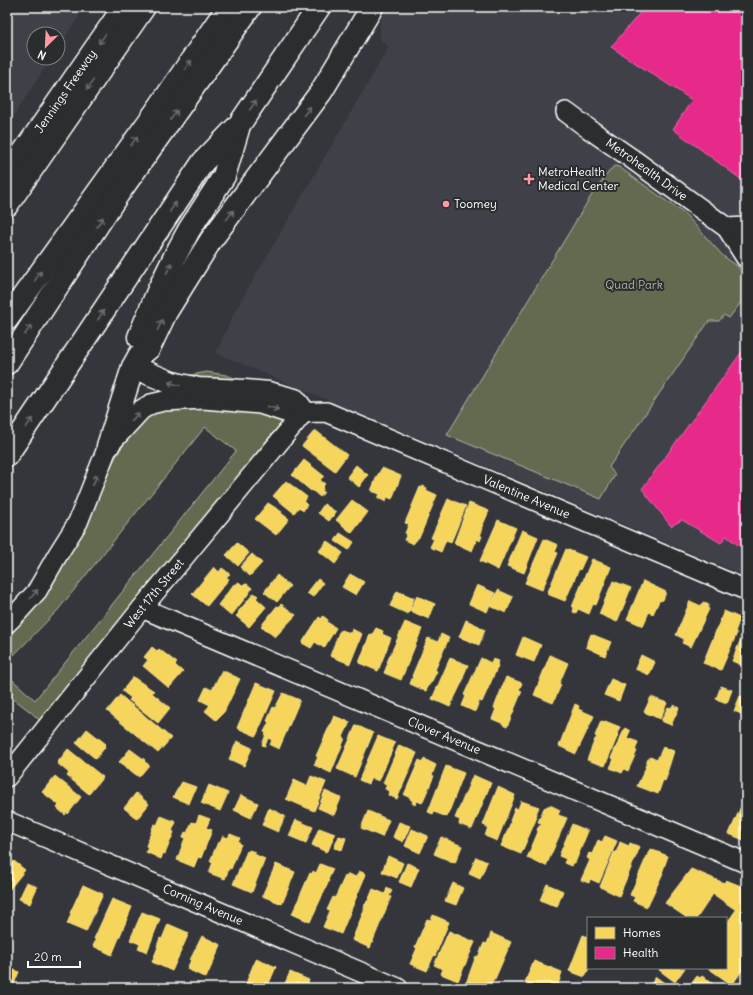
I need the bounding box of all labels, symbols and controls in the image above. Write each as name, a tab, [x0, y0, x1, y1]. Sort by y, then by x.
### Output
north arrow	[26, 26, 66, 66]
one-way arrow	[98, 33, 106, 44]
street label: Jennings Freeway	[31, 46, 99, 136]
text: N	[36, 47, 48, 63]
one-way arrow	[184, 60, 192, 71]
one-way arrow	[86, 79, 94, 90]
one-way arrow	[249, 99, 257, 110]
one-way arrow	[303, 105, 311, 116]
one-way arrow	[170, 110, 178, 121]
street label: Metrohealth Drive	[603, 135, 691, 204]
one-way arrow	[130, 136, 138, 147]
place label: MetroHealth Medical Center	[538, 164, 619, 193]
marker: MetroHealth Medical Center	[523, 173, 535, 185]
place label: Toomey	[454, 196, 497, 211]
marker: Toomey	[441, 199, 451, 209]
one-way arrow	[170, 201, 178, 213]
one-way arrow	[226, 210, 234, 221]
one-way arrow	[96, 217, 104, 228]
one-way arrow	[166, 262, 173, 274]
one-way arrow	[34, 270, 42, 281]
park label: Quad Park	[605, 277, 663, 292]
one-way arrow	[97, 310, 105, 321]
one-way arrow	[157, 319, 164, 331]
one-way arrow	[25, 324, 33, 336]
one-way arrow	[168, 379, 181, 387]
one-way arrow	[266, 405, 279, 412]
one-way arrow	[130, 412, 139, 422]
one-way arrow	[25, 418, 33, 429]
street label: Valentine Avenue	[481, 471, 572, 522]
one-way arrow	[91, 474, 99, 486]
street label: West 17th Street	[121, 555, 187, 631]
one-way arrow	[29, 589, 38, 600]
street label: Clover Avenue	[406, 713, 483, 757]
street label: Corning Avenue	[161, 880, 246, 928]
legend	[587, 917, 727, 969]
text: Homes	[623, 925, 661, 940]
scale bar	[28, 943, 80, 969]
text: Health	[623, 945, 659, 960]
text: 20 m	[34, 949, 62, 964]

